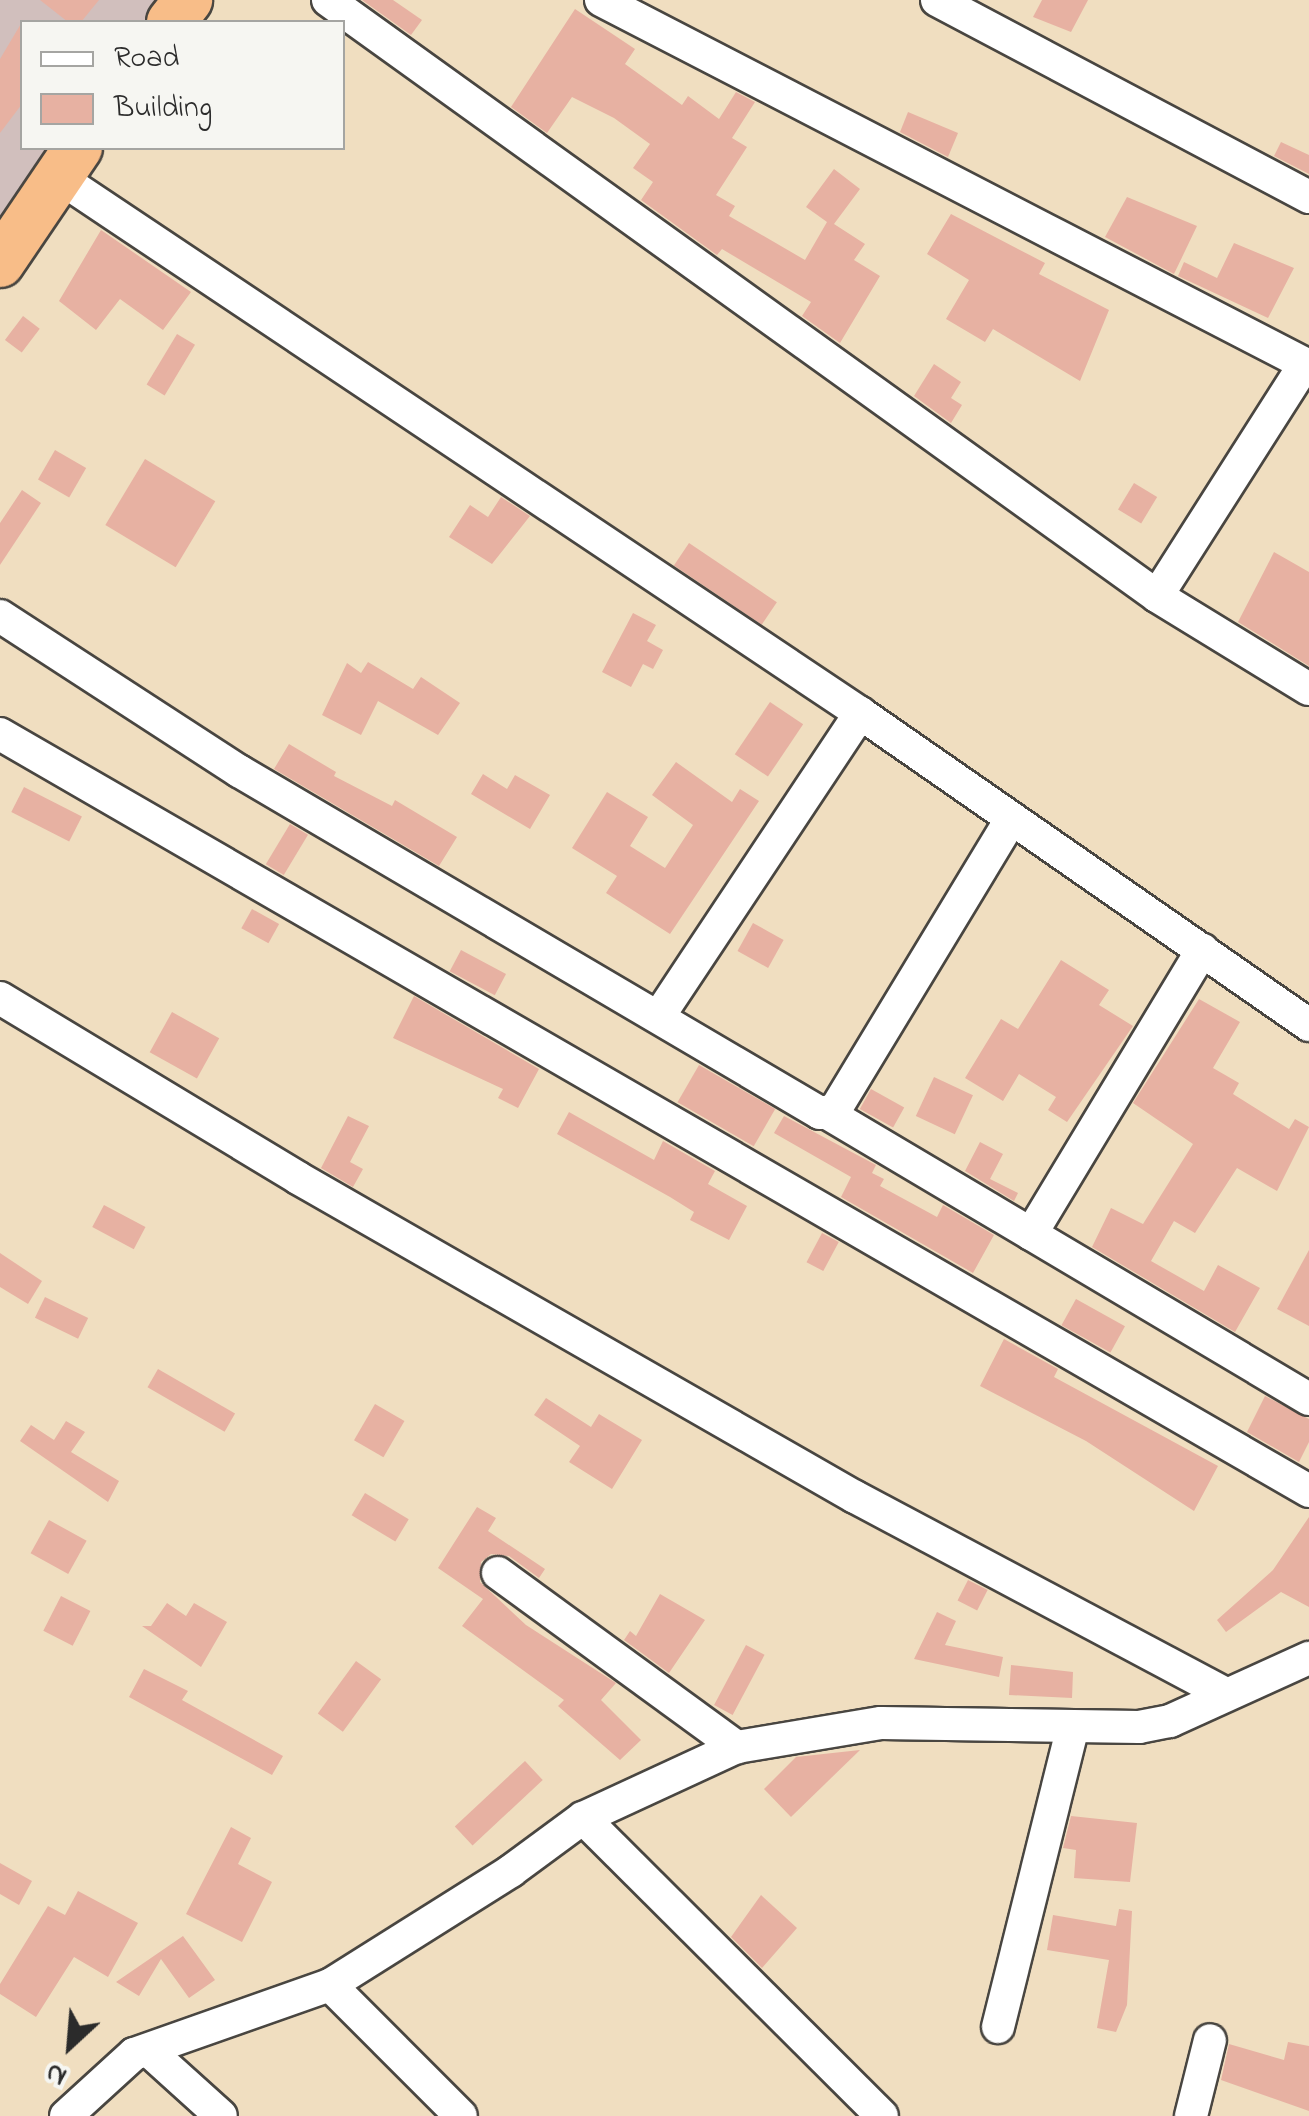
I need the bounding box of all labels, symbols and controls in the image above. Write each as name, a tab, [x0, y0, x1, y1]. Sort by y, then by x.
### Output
legend	[20, 20, 345, 150]
text: Road	[114, 37, 179, 81]
text: Building	[114, 87, 212, 131]
north arrow	[20, 1996, 120, 2096]
text: N	[39, 2051, 74, 2096]

